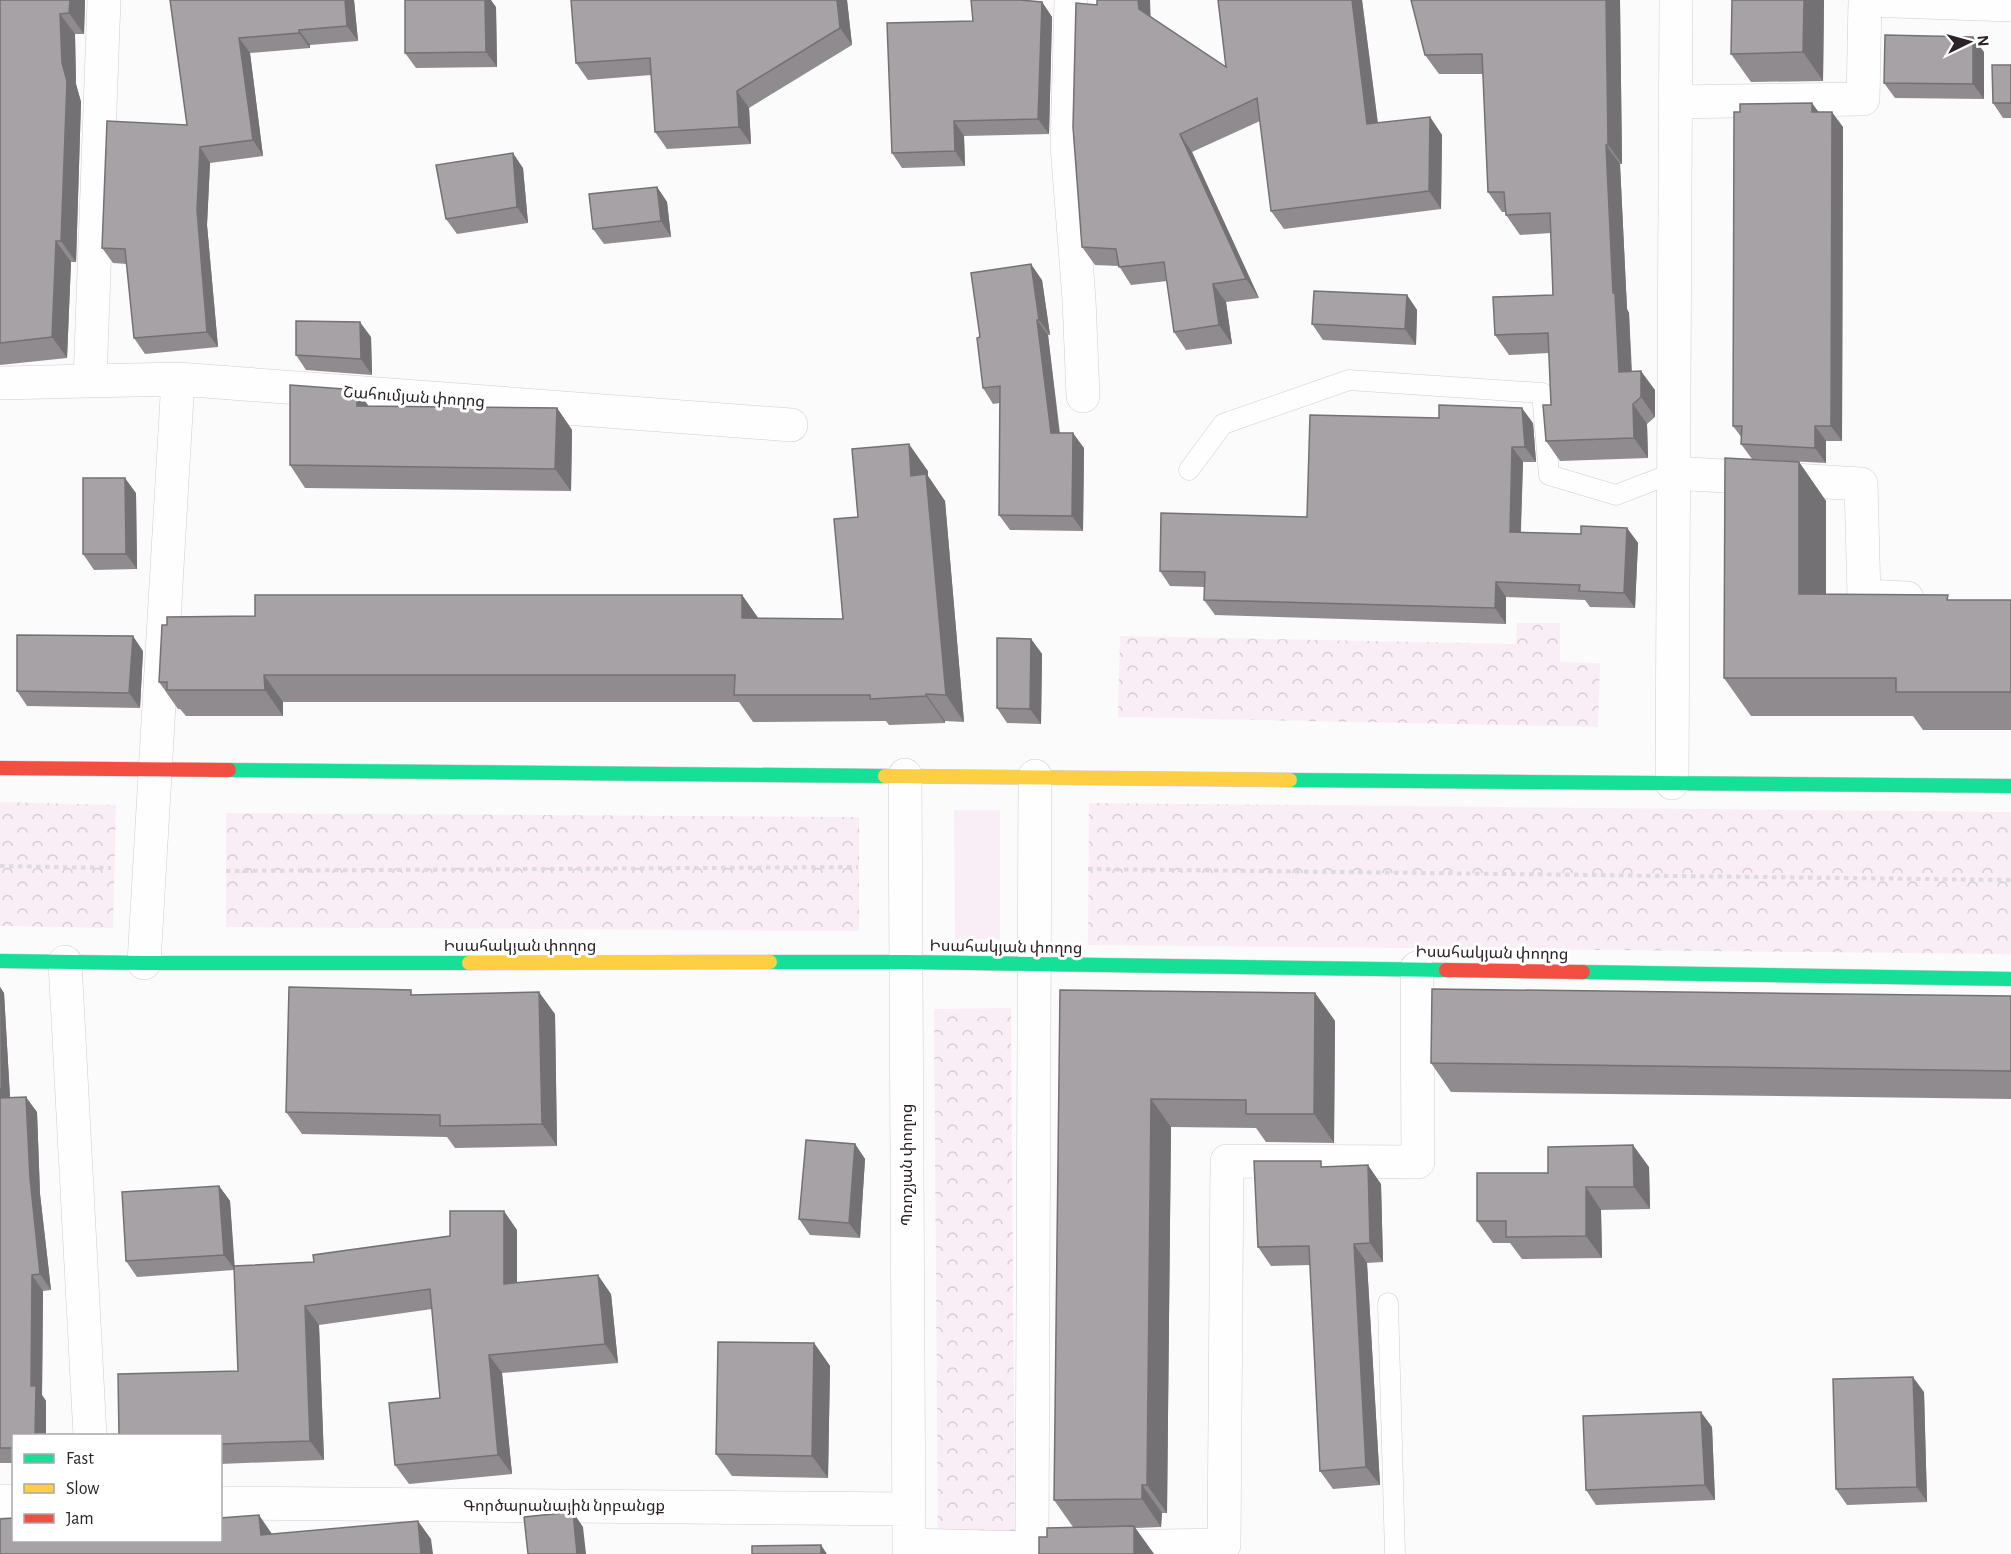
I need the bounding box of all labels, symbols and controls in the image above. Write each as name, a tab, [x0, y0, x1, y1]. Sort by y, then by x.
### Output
north arrow	[1939, 12, 1999, 72]
text: N	[1974, 35, 1991, 47]
street label: Շահումյան փողոց	[342, 384, 486, 411]
street label: Իսահակյան փողոց	[444, 938, 596, 955]
street label: Իսահակյան փողոց	[929, 938, 1082, 957]
street label: Իսահակյան փողոց	[1415, 944, 1568, 963]
street label: Պռոշյան փողոց	[899, 1104, 916, 1226]
legend	[12, 1434, 222, 1542]
text: Fast	[66, 1450, 94, 1468]
text: Slow	[66, 1480, 99, 1498]
street label: Գործարանային նրբանցք	[463, 1498, 665, 1515]
text: Jam	[66, 1510, 94, 1528]

